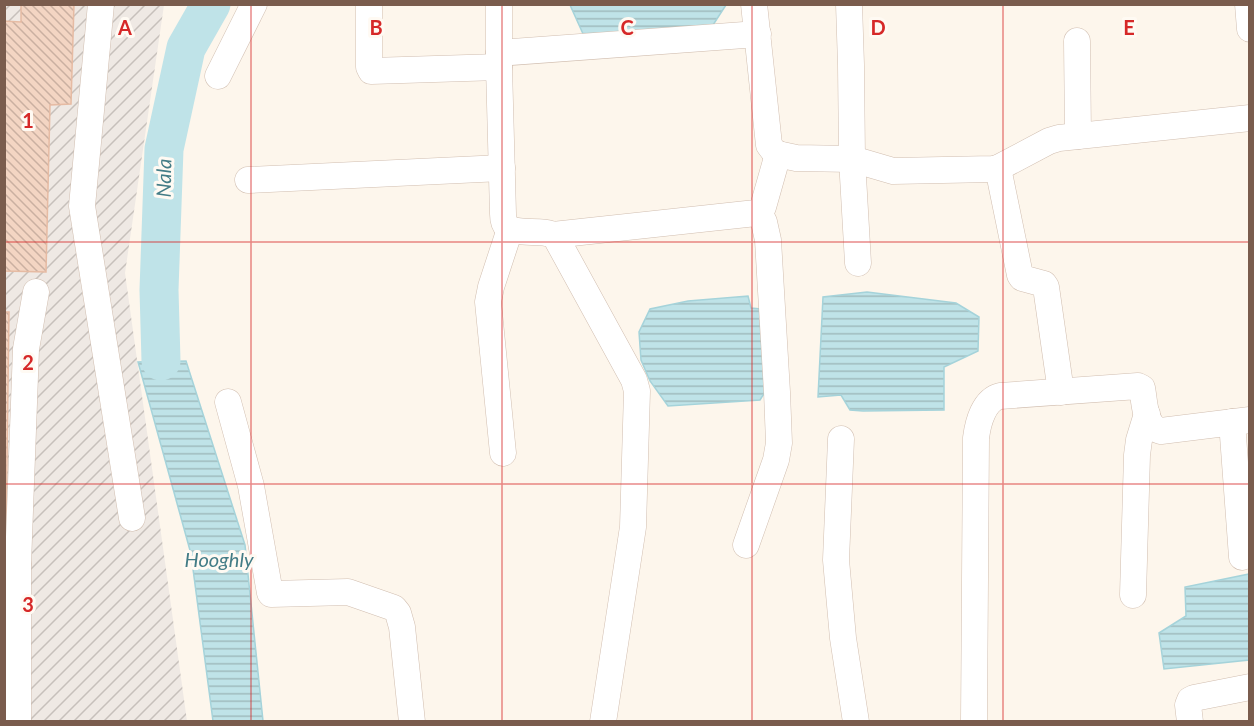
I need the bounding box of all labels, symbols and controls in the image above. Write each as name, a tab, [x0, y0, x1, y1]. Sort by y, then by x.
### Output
text: A	[117, 15, 132, 39]
text: B	[369, 15, 383, 39]
text: C	[620, 15, 634, 39]
text: D	[870, 15, 886, 39]
text: E	[1123, 15, 1135, 39]
text: 1	[22, 108, 34, 132]
water label: Nala	[151, 158, 175, 198]
text: 2	[22, 350, 34, 374]
water label: Hooghly	[185, 547, 254, 571]
text: 3	[22, 592, 34, 616]

